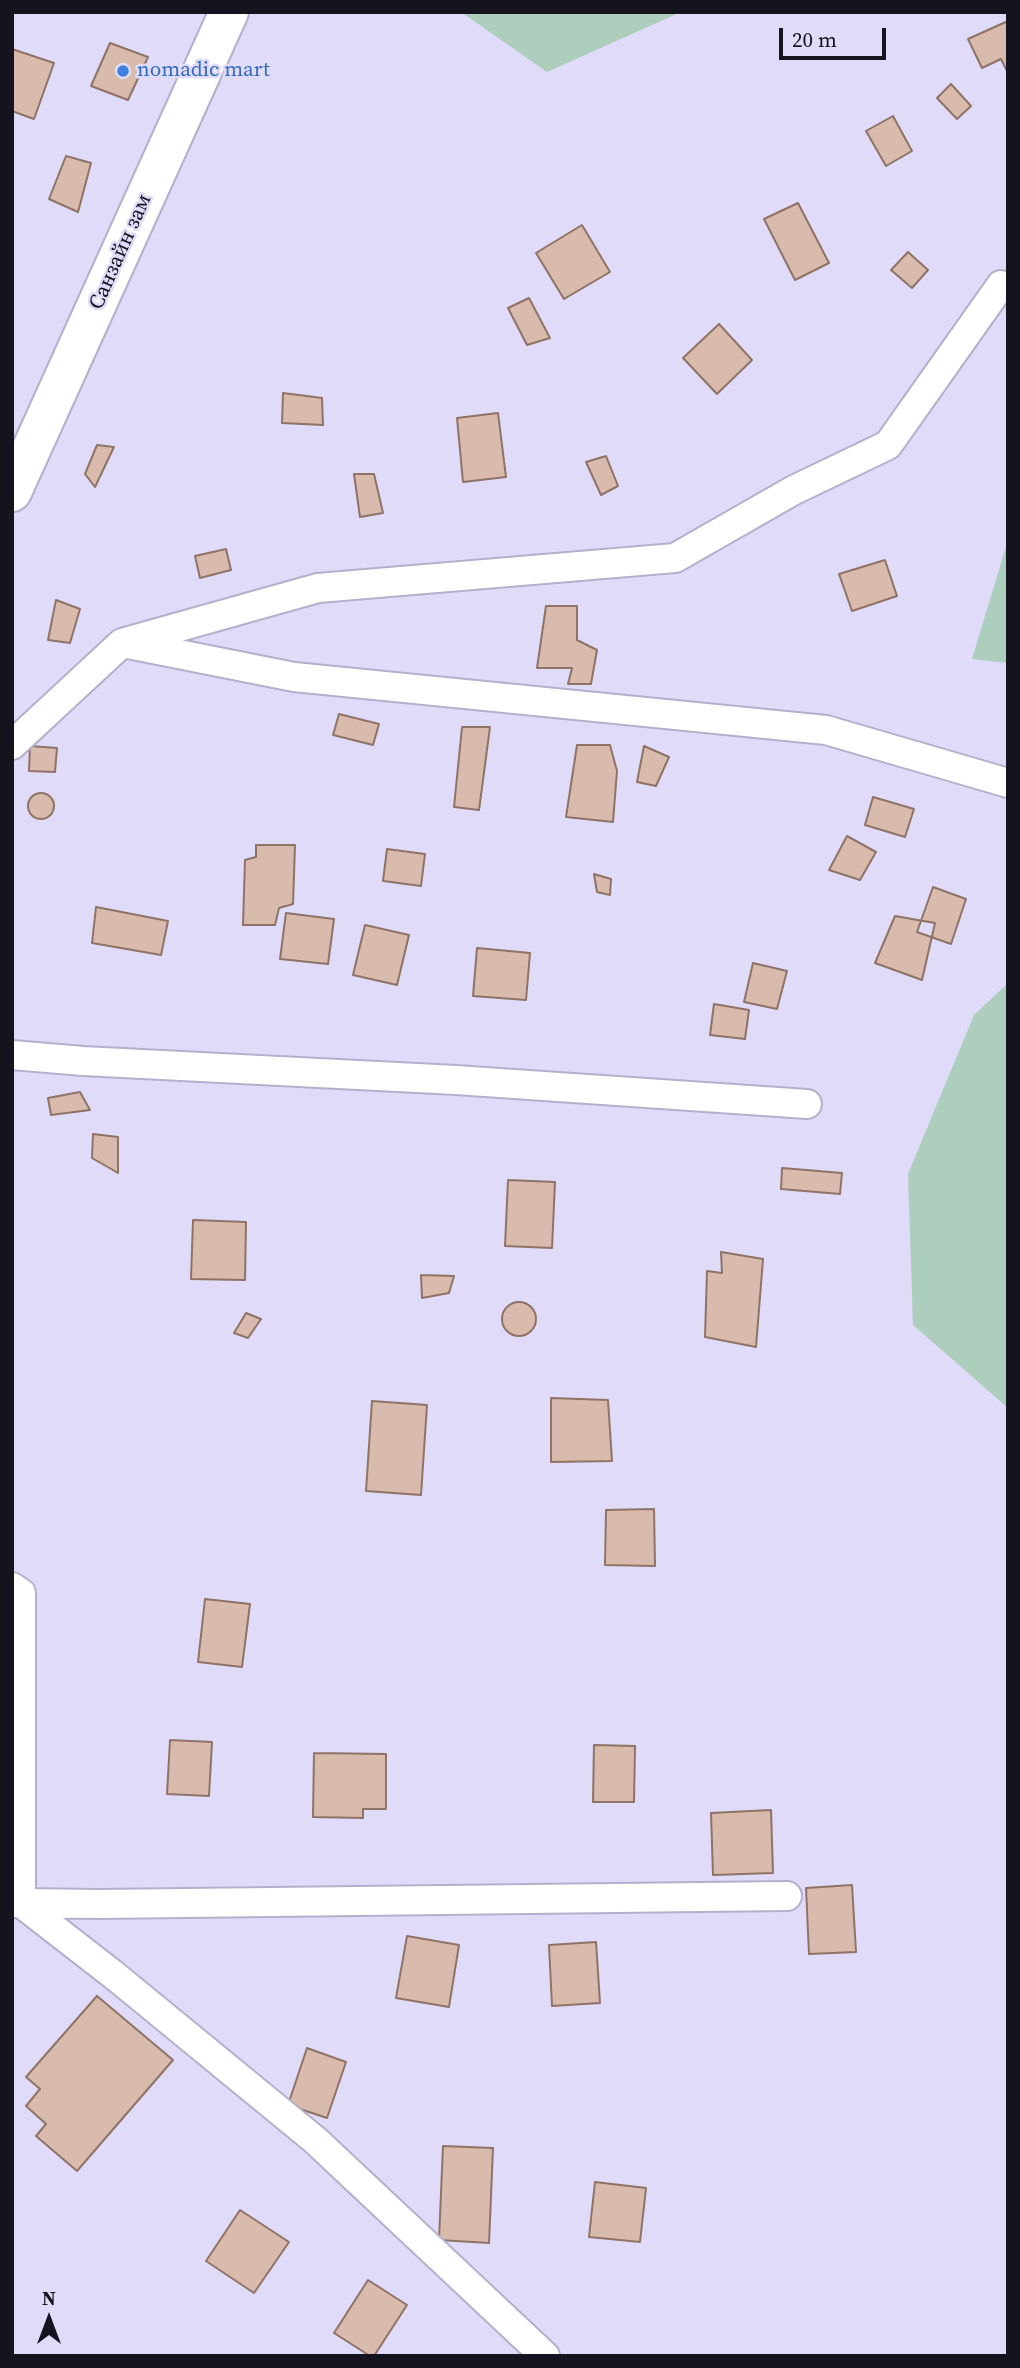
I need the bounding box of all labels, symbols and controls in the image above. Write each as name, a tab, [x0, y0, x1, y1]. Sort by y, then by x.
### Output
scale bar	[782, 14, 889, 58]
text: 20 m	[792, 25, 837, 54]
place label: nomadic mart	[137, 58, 270, 84]
marker: nomadic mart	[115, 63, 131, 79]
street label: Санзайн зам	[84, 190, 158, 314]
north arrow	[14, 2284, 84, 2354]
text: N	[42, 2285, 56, 2311]

